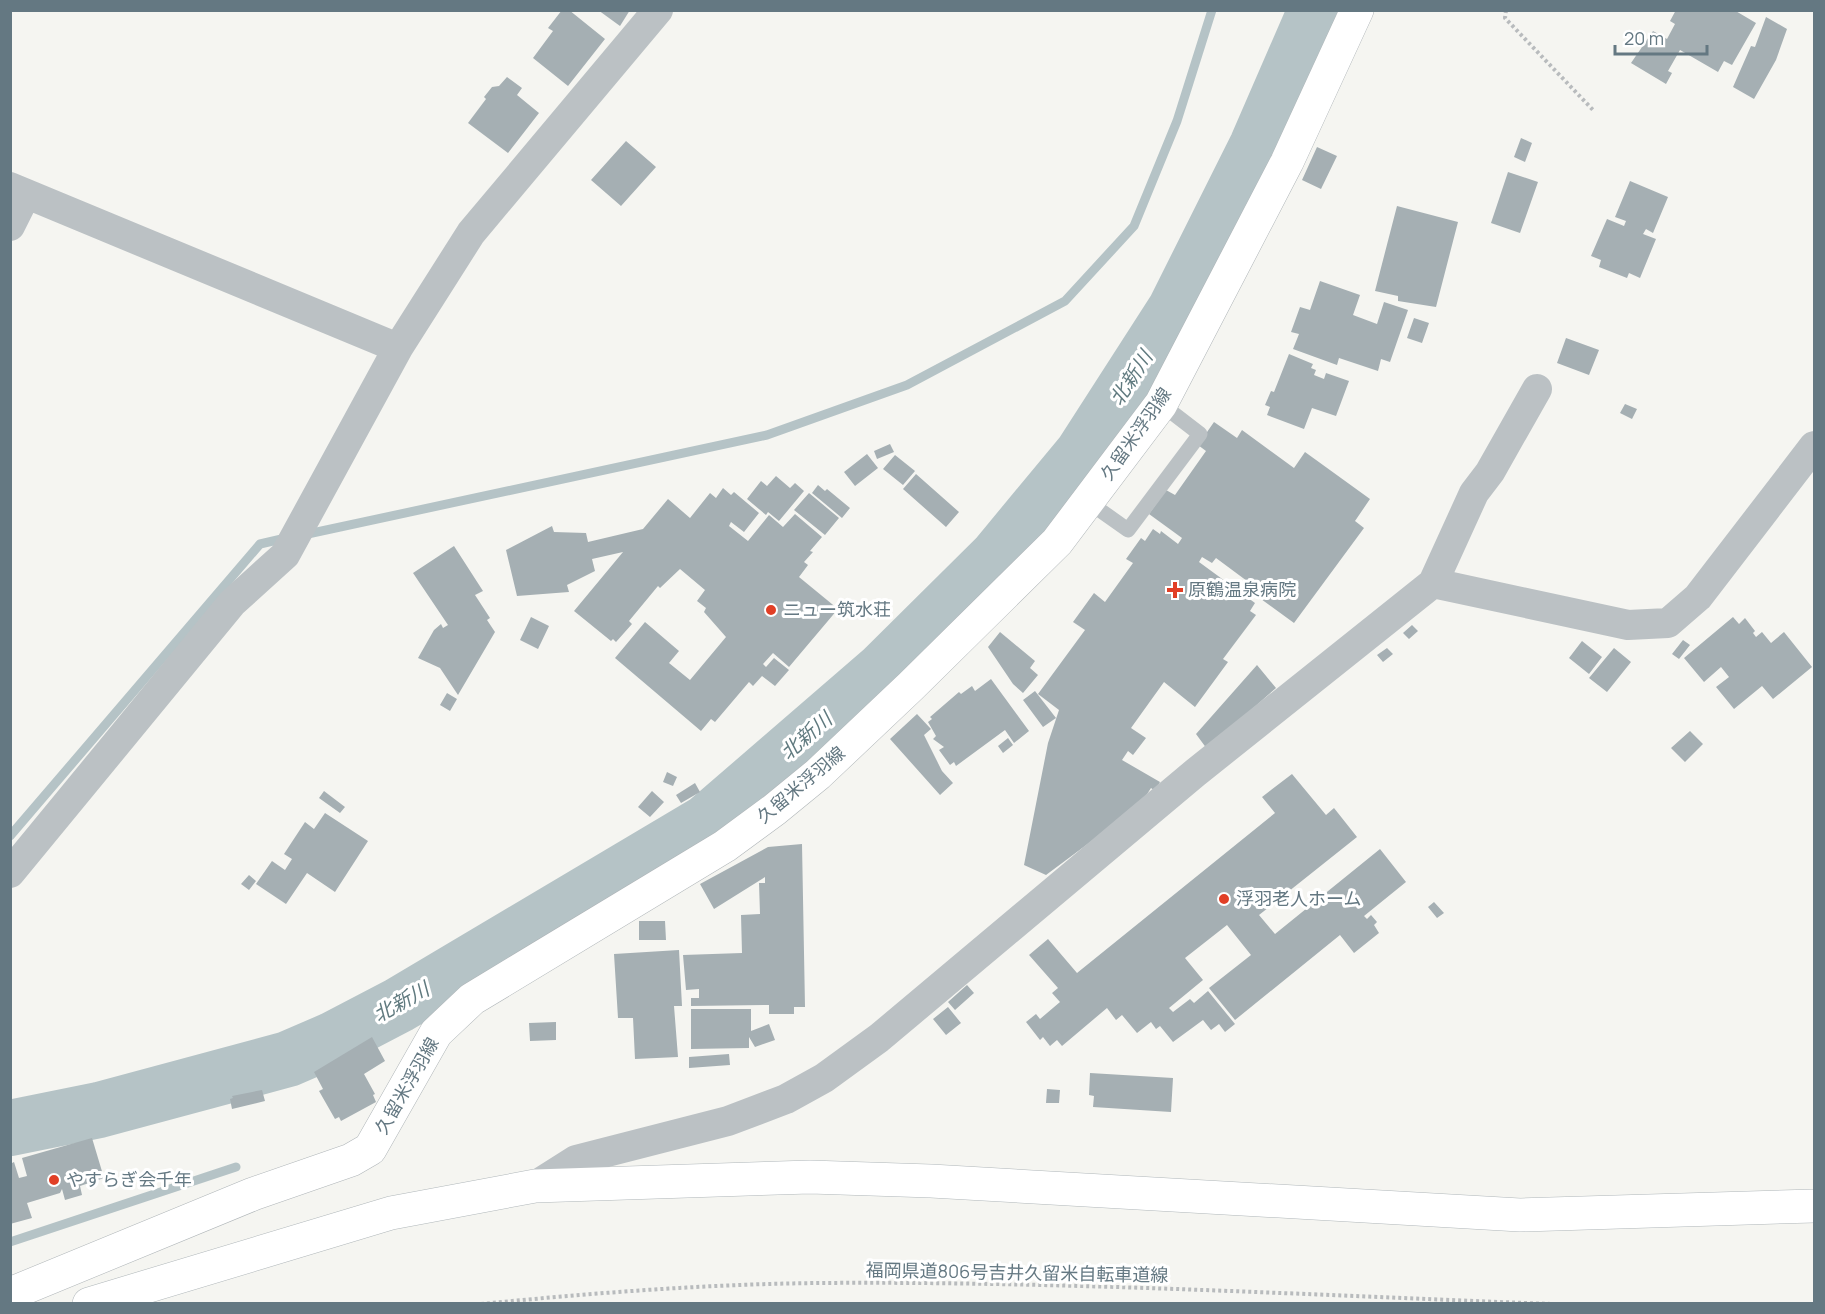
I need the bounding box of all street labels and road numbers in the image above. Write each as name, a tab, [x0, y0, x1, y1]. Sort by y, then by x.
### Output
street label: 久留米浮羽線	[1094, 382, 1176, 485]
street label: 久留米浮羽線	[751, 740, 849, 828]
street label: 久留米浮羽線	[369, 1033, 444, 1138]
street label: 福岡県道806号吉井久留米自転車道線	[866, 1257, 1169, 1287]

